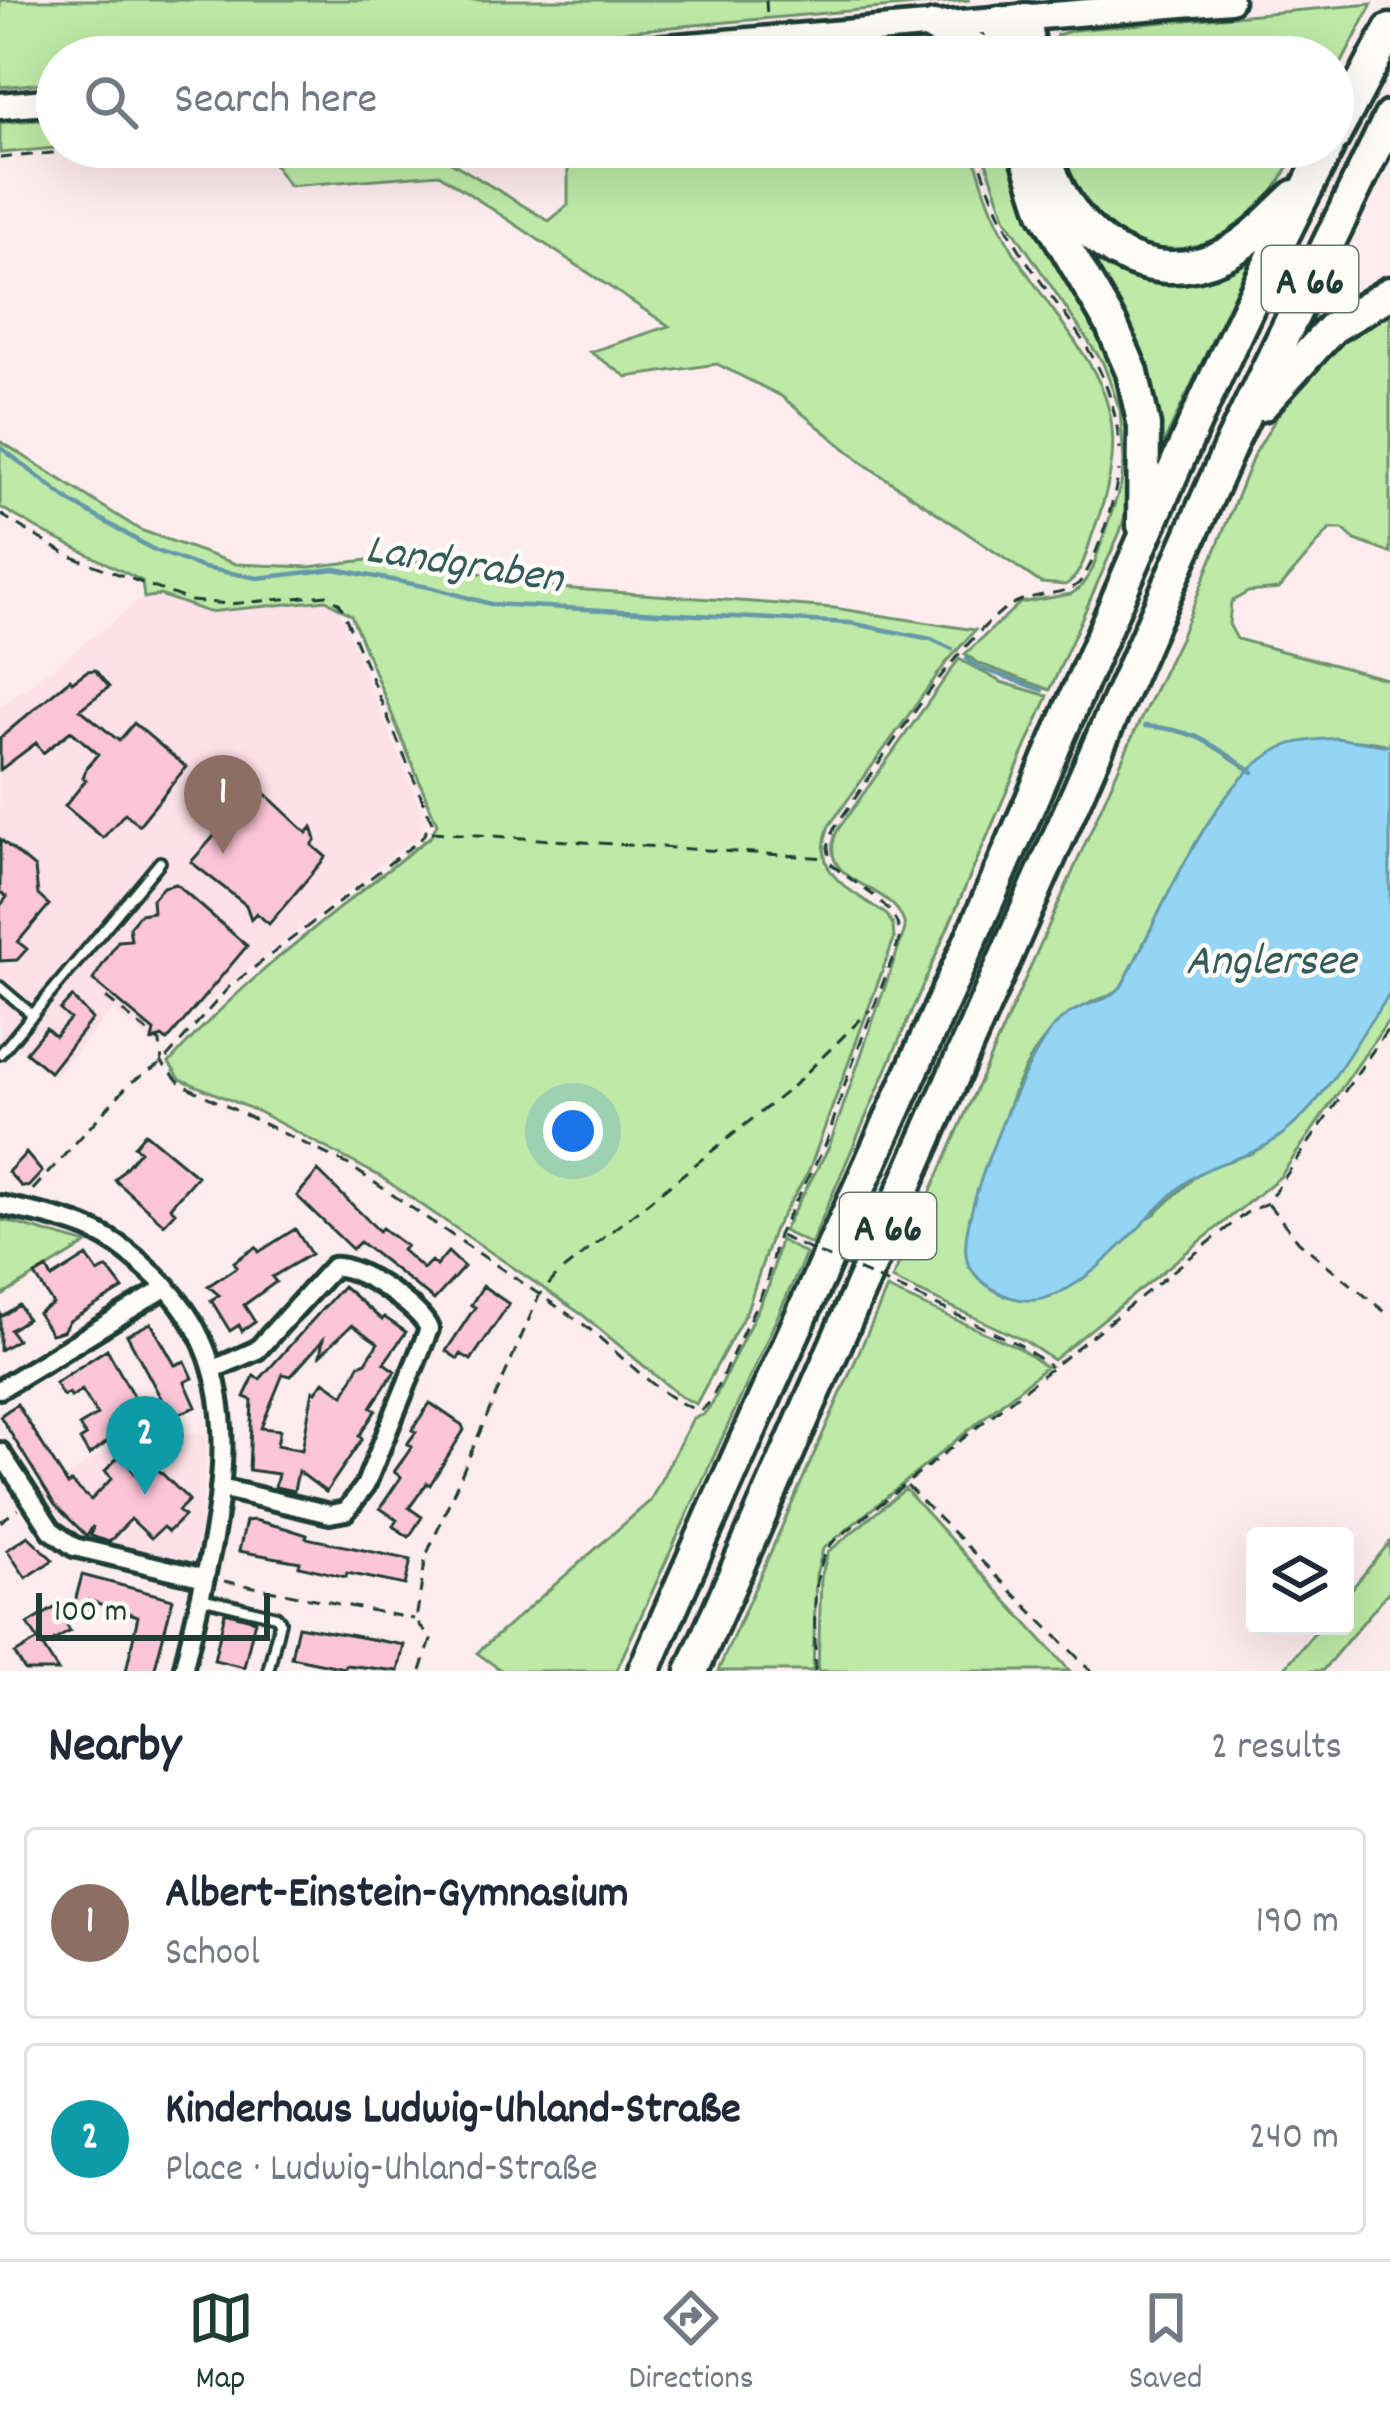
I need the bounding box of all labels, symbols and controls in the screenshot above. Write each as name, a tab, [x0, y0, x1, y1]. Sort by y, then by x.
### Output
search box	[36, 36, 1354, 168]
icon: search	[78, 69, 144, 135]
text: Search here	[174, 70, 377, 134]
road number: A 66	[1262, 246, 1358, 312]
water label: Landgraben	[361, 520, 568, 614]
pin: 1	[184, 755, 262, 854]
water label: Anglersee	[1186, 932, 1359, 996]
your location	[543, 1101, 603, 1161]
road number: A 66	[840, 1193, 936, 1259]
pin: 2	[106, 1396, 184, 1495]
map controls	[1246, 1527, 1354, 1635]
button: layers	[1246, 1527, 1354, 1635]
scale bar	[36, 1587, 270, 1640]
text: 100 m	[54, 1590, 127, 1637]
text: Nearby	[48, 1713, 181, 1785]
text: 2 results	[1211, 1722, 1342, 1777]
text: Albert-Einstein-Gymnasium	[165, 1864, 629, 1928]
text: 1	[86, 1896, 94, 1951]
text: 190 m	[1256, 1896, 1339, 1951]
text: School	[165, 1928, 260, 1983]
text: Kinderhaus Ludwig-Uhland-Straße	[165, 2080, 741, 2144]
text: 2	[81, 2112, 99, 2167]
text: 240 m	[1249, 2112, 1339, 2167]
text: Place · Ludwig-Uhland-Straße	[165, 2144, 598, 2199]
tab: Map	[188, 2285, 254, 2404]
tab: Directions	[629, 2285, 754, 2404]
tab: Saved	[1129, 2285, 1202, 2404]

